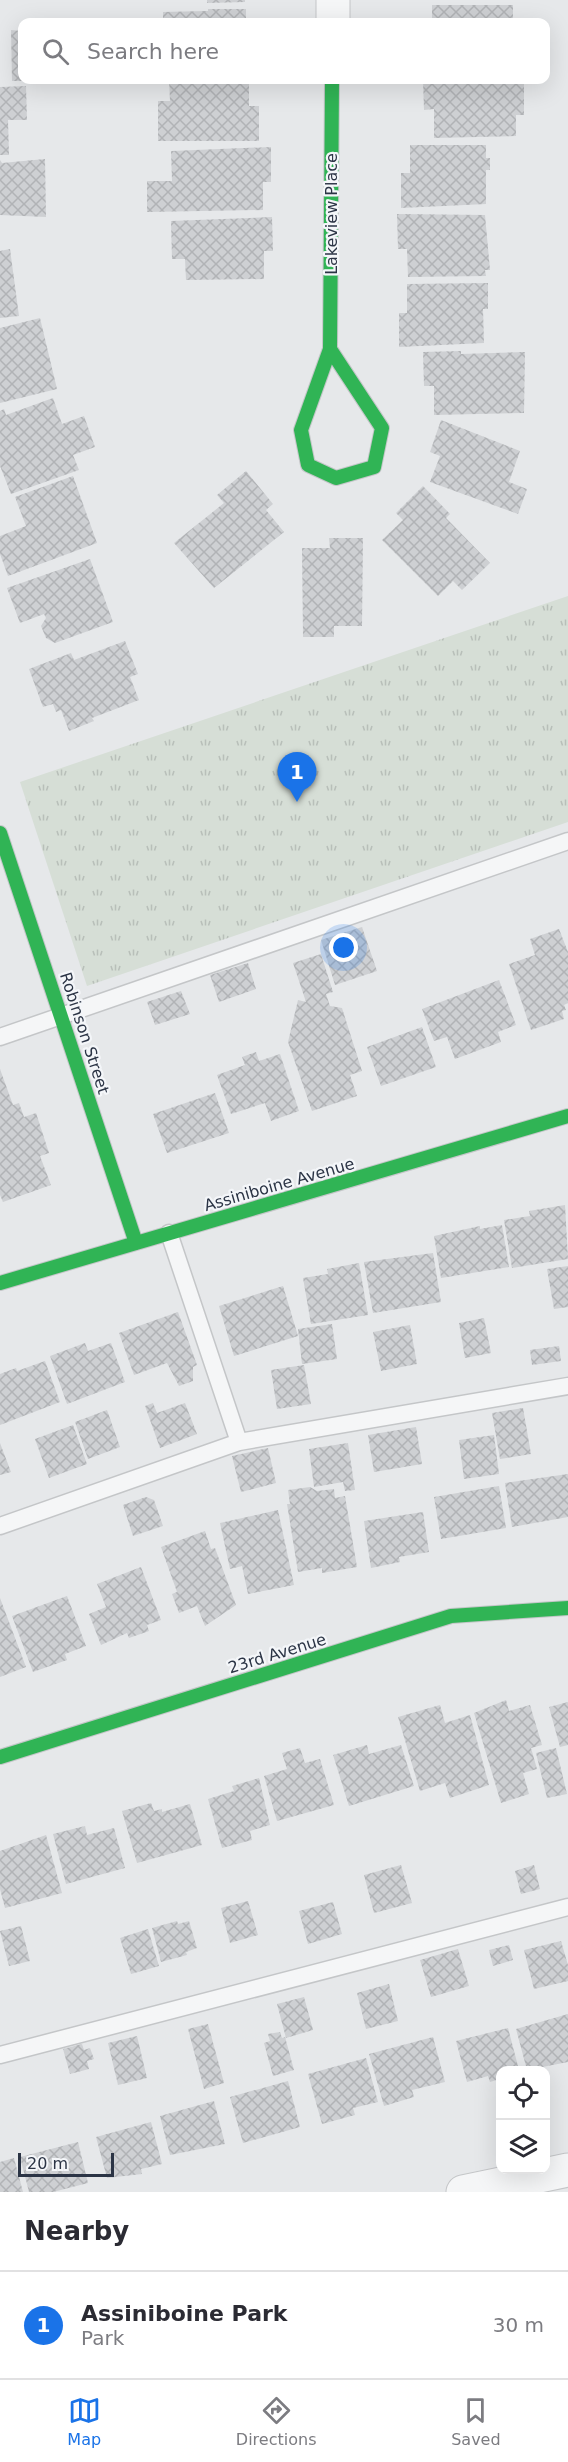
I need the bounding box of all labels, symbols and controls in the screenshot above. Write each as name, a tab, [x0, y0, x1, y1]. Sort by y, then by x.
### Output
search box	[18, 18, 550, 84]
icon: search	[39, 35, 72, 68]
text: Search here	[87, 39, 219, 64]
street label: Lakeview Place	[322, 153, 341, 275]
pin: 1	[278, 752, 316, 802]
your location	[329, 933, 358, 962]
street label: Robinson Street	[56, 970, 113, 1096]
street label: Assiniboine Avenue	[202, 1154, 357, 1215]
street label: 23rd Avenue	[226, 1630, 328, 1677]
map controls	[496, 2066, 550, 2174]
button: locate	[496, 2066, 550, 2120]
button: layers	[496, 2120, 550, 2174]
scale bar	[18, 2150, 114, 2178]
text: 20 m	[27, 2154, 68, 2173]
text: Nearby	[24, 2216, 129, 2246]
text: Assiniboine Park	[81, 2301, 287, 2326]
text: 1	[37, 2313, 50, 2337]
text: 30 m	[493, 2313, 544, 2337]
text: Park	[81, 2326, 124, 2350]
tab: Map	[67, 2394, 101, 2449]
tab: Directions	[236, 2394, 316, 2449]
tab: Saved	[451, 2394, 501, 2449]

